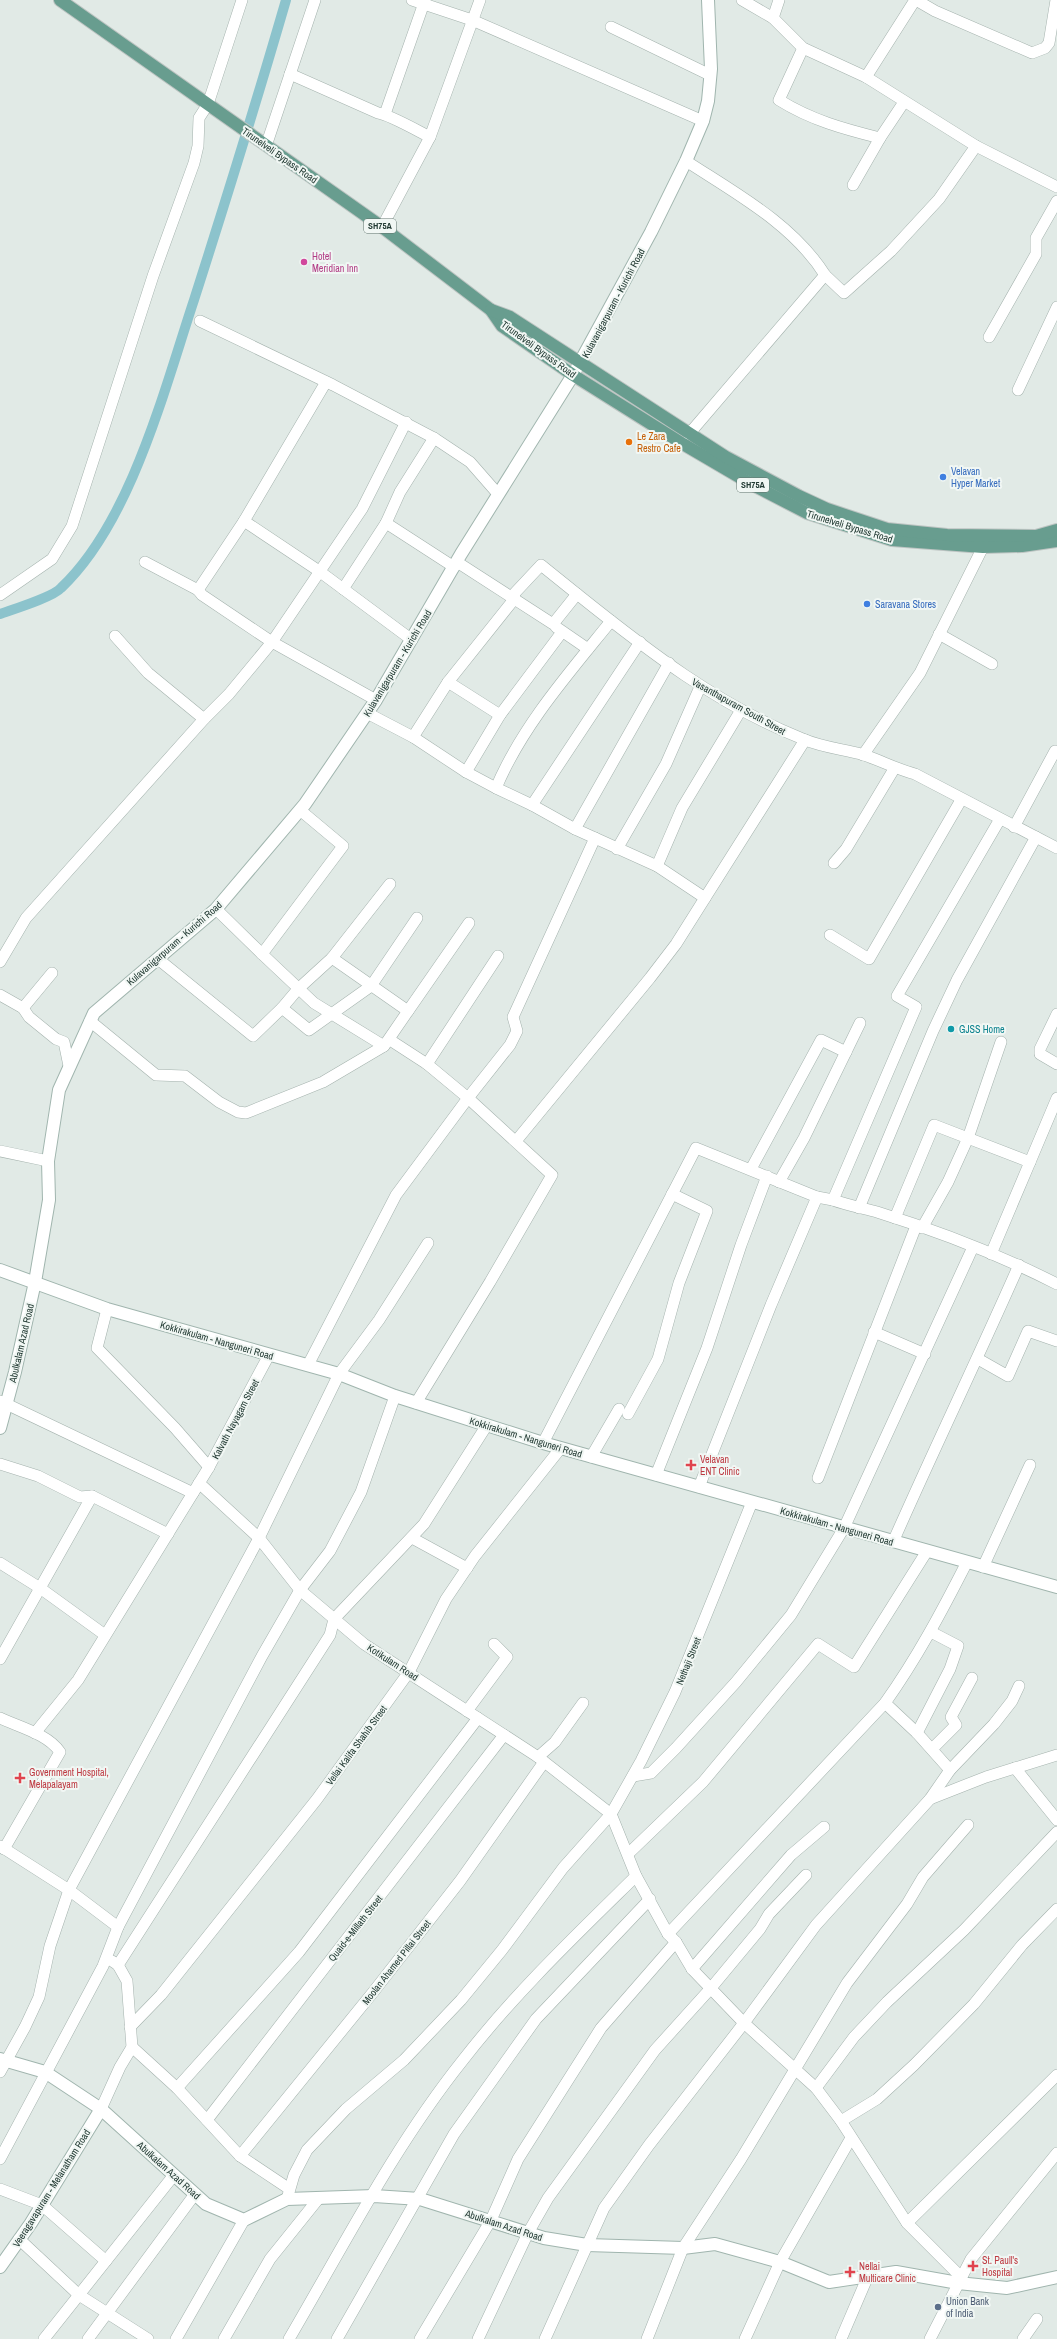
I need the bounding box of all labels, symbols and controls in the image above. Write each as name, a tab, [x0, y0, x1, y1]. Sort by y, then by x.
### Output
street label: Tirunelveli Bypass Road	[239, 125, 320, 186]
road number: SH75A	[364, 219, 396, 233]
street label: Kulavanigarpuram - Kurichi Road	[579, 246, 648, 360]
place label: Hotel Meridian Inn	[312, 250, 358, 275]
marker: Hotel Meridian Inn	[299, 257, 309, 267]
street label: Tirunelveli Bypass Road	[499, 318, 579, 381]
place label: Le Zara Restro Cafe	[637, 430, 681, 455]
marker: Le Zara Restro Cafe	[624, 437, 634, 447]
place label: Velavan Hyper Market	[951, 465, 1001, 490]
marker: Velavan Hyper Market	[938, 472, 948, 482]
road number: SH75A	[737, 478, 769, 492]
street label: Tirunelveli Bypass Road	[805, 507, 894, 546]
place label: Saravana Stores	[875, 598, 936, 611]
marker: Saravana Stores	[862, 599, 872, 609]
street label: Kulavanigarpuram - Kurichi Road	[360, 608, 434, 719]
street label: Vasanthapuram South Street	[690, 675, 789, 738]
street label: Kulavanigarpuram - Kurichi Road	[124, 898, 225, 988]
place label: GJSS Home	[959, 1023, 1005, 1036]
marker: GJSS Home	[946, 1024, 956, 1034]
street label: Abulkalam Azad Road	[6, 1302, 37, 1385]
street label: Kokkirakulam - Nanguneri Road	[159, 1318, 275, 1363]
street label: Kalvath Nayagam Street	[209, 1376, 262, 1462]
street label: Kokkirakulam - Nanguneri Road	[468, 1414, 584, 1461]
place label: Velavan ENT Clinic	[700, 1453, 740, 1478]
marker: Velavan ENT Clinic	[685, 1459, 697, 1471]
street label: Kokkirakulam - Nanguneri Road	[779, 1504, 895, 1549]
street label: Nethaji Street	[673, 1635, 704, 1687]
street label: Kotikulam Road	[365, 1641, 421, 1684]
street label: Vellai Kalifa Shahib Street	[323, 1702, 390, 1788]
place label: Government Hospital, Melapalayam	[29, 1766, 109, 1791]
marker: Government Hospital, Melapalayam	[14, 1772, 26, 1784]
street label: Quaid-e-Millath Street	[325, 1892, 386, 1964]
street label: Moolan Ahamed Pillai Street	[359, 1917, 434, 2007]
street label: Veeragavapuram - Melanatham Road	[10, 2127, 93, 2250]
street label: Abulkalam Azad Road	[134, 2138, 203, 2202]
street label: Abulkalam Azad Road	[463, 2207, 544, 2244]
place label: St. Paull's Hospital	[982, 2254, 1018, 2279]
place label: Nellai Multicare Clinic	[859, 2260, 916, 2285]
marker: St. Paull's Hospital	[967, 2260, 979, 2272]
marker: Nellai Multicare Clinic	[844, 2266, 856, 2278]
place label: Union Bank of India	[946, 2295, 990, 2320]
marker: Union Bank of India	[933, 2302, 943, 2312]

